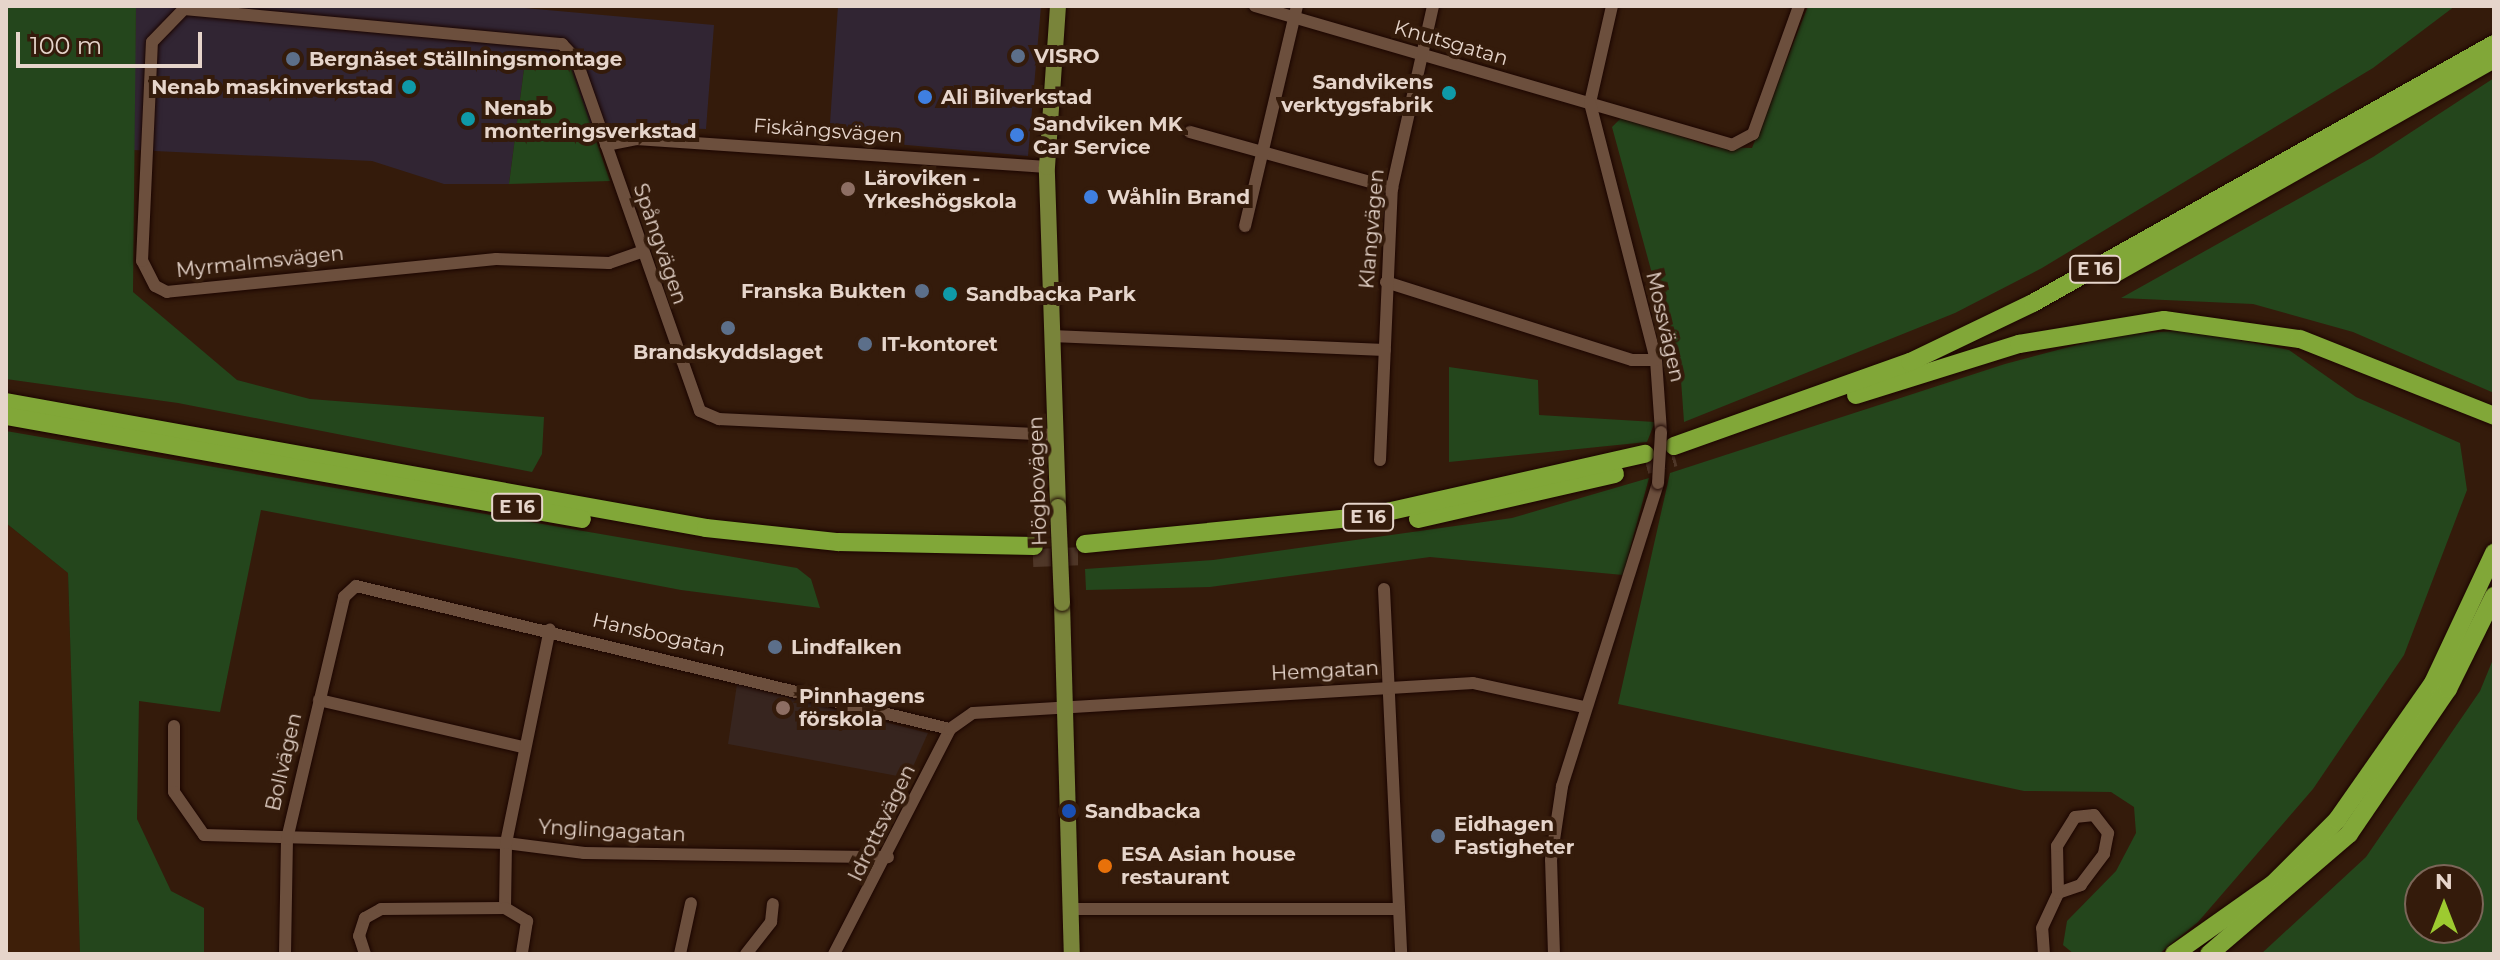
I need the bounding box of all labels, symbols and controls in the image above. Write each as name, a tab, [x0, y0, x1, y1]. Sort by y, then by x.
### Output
street label: Knutsgatan	[1391, 15, 1511, 71]
scale bar	[20, 16, 206, 66]
text: 100 m	[30, 31, 102, 60]
place label: VISRO	[1034, 44, 1100, 68]
place label: Bergnäset Ställningsmontage	[309, 47, 622, 71]
marker: VISRO	[1009, 47, 1027, 65]
marker: Bergnäset Ställningsmontage	[284, 50, 302, 68]
place label: Sandvikens verktygsfabrik	[1281, 70, 1433, 117]
place label: Nenab maskinverkstad	[151, 75, 393, 99]
marker: Nenab maskinverkstad	[400, 78, 418, 96]
marker: Sandvikens verktygsfabrik	[1440, 84, 1458, 102]
place label: Ali Bilverkstad	[941, 85, 1092, 109]
marker: Ali Bilverkstad	[916, 88, 934, 106]
place label: Nenab monteringsverkstad	[484, 96, 697, 143]
marker: Nenab monteringsverkstad	[459, 110, 477, 128]
place label: Sandviken MK Car Service	[1033, 112, 1182, 159]
street label: Fiskängsvägen	[753, 114, 903, 148]
marker: Sandviken MK Car Service	[1008, 126, 1026, 144]
place label: Läroviken - Yrkeshögskola	[864, 166, 1017, 213]
street label: Klangvägen	[1355, 168, 1389, 290]
street label: Spångvägen	[628, 180, 692, 308]
marker: Läroviken - Yrkeshögskola	[839, 180, 857, 198]
place label: Wåhlin Brand	[1107, 185, 1250, 209]
marker: Wåhlin Brand	[1082, 188, 1100, 206]
street label: Myrmalmsvägen	[175, 241, 345, 283]
road number: E 16	[2069, 255, 2121, 283]
street label: Mossvägen	[1641, 269, 1689, 385]
place label: Franska Bukten	[741, 279, 906, 303]
marker: Franska Bukten	[913, 282, 931, 300]
place label: Sandbacka Park	[966, 282, 1136, 306]
marker: Sandbacka Park	[941, 285, 959, 303]
marker: Brandskyddslaget	[719, 319, 737, 337]
place label: IT-kontoret	[881, 332, 998, 356]
marker: IT-kontoret	[856, 335, 874, 353]
place label: Brandskyddslaget	[633, 340, 823, 364]
street label: Högbovägen	[1024, 416, 1052, 546]
road number: E 16	[491, 493, 543, 521]
road number: E 16	[1342, 503, 1394, 531]
street label: Hansbogatan	[590, 608, 728, 662]
place label: Lindfalken	[791, 635, 902, 659]
marker: Lindfalken	[766, 638, 784, 656]
street label: Hemgatan	[1270, 656, 1380, 686]
place label: Pinnhagens förskola	[799, 684, 925, 731]
marker: Pinnhagens förskola	[774, 699, 792, 717]
street label: Bollvägen	[261, 711, 307, 813]
street label: Idrottsvägen	[843, 761, 921, 885]
place label: Sandbacka	[1085, 799, 1201, 823]
marker: Sandbacka	[1060, 802, 1078, 820]
place label: Eidhagen Fastigheter	[1454, 812, 1574, 859]
street label: Ynglingagatan	[538, 815, 686, 847]
marker: Eidhagen Fastigheter	[1429, 827, 1447, 845]
place label: ESA Asian house restaurant	[1121, 842, 1296, 889]
marker: ESA Asian house restaurant	[1096, 857, 1114, 875]
north arrow	[2404, 864, 2484, 944]
text: N	[2435, 868, 2453, 895]

